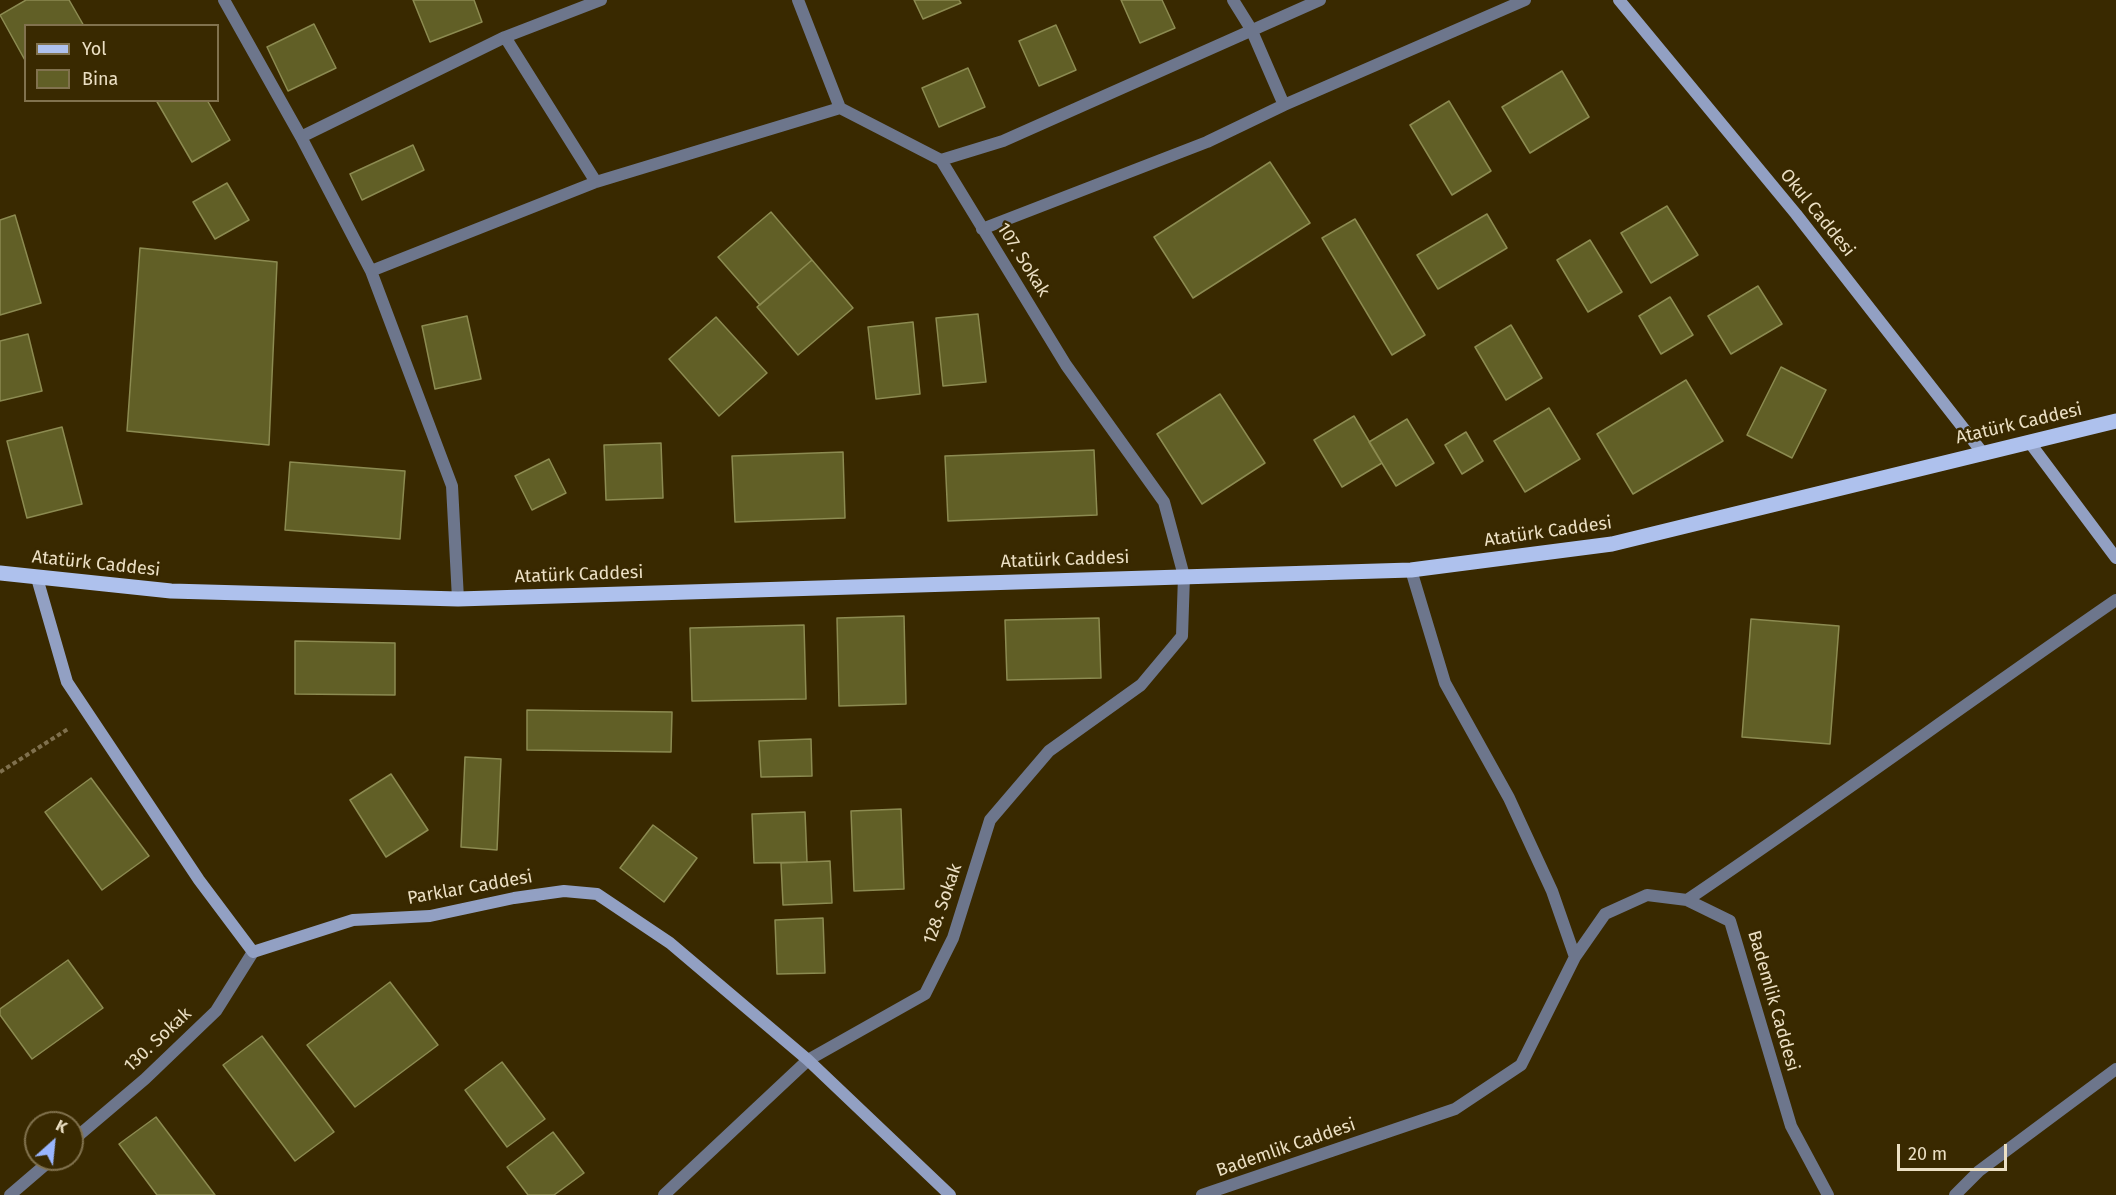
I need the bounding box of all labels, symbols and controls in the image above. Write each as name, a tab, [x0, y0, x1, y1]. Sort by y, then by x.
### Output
legend	[24, 24, 219, 102]
text: Yol	[82, 38, 107, 60]
text: Bina	[82, 68, 118, 90]
street label: Okul Caddesi	[1775, 165, 1859, 261]
street label: 107. Sokak	[992, 219, 1054, 301]
street label: Atatürk Caddesi	[1954, 399, 2084, 449]
street label: Atatürk Caddesi	[1483, 512, 1613, 552]
street label: Atatürk Caddesi	[31, 547, 161, 581]
street label: Atatürk Caddesi	[1000, 547, 1130, 573]
street label: Atatürk Caddesi	[514, 562, 644, 588]
street label: 128. Sokak	[919, 861, 967, 947]
street label: Parklar Caddesi	[406, 866, 534, 910]
street label: Bademlik Caddesi	[1743, 928, 1803, 1074]
street label: 130. Sokak	[120, 1003, 196, 1077]
north arrow	[24, 1111, 84, 1171]
street label: Bademlik Caddesi	[1214, 1114, 1358, 1182]
text: K	[53, 1116, 70, 1137]
scale bar	[1900, 1132, 2010, 1170]
text: 20 m	[1908, 1143, 1947, 1165]

